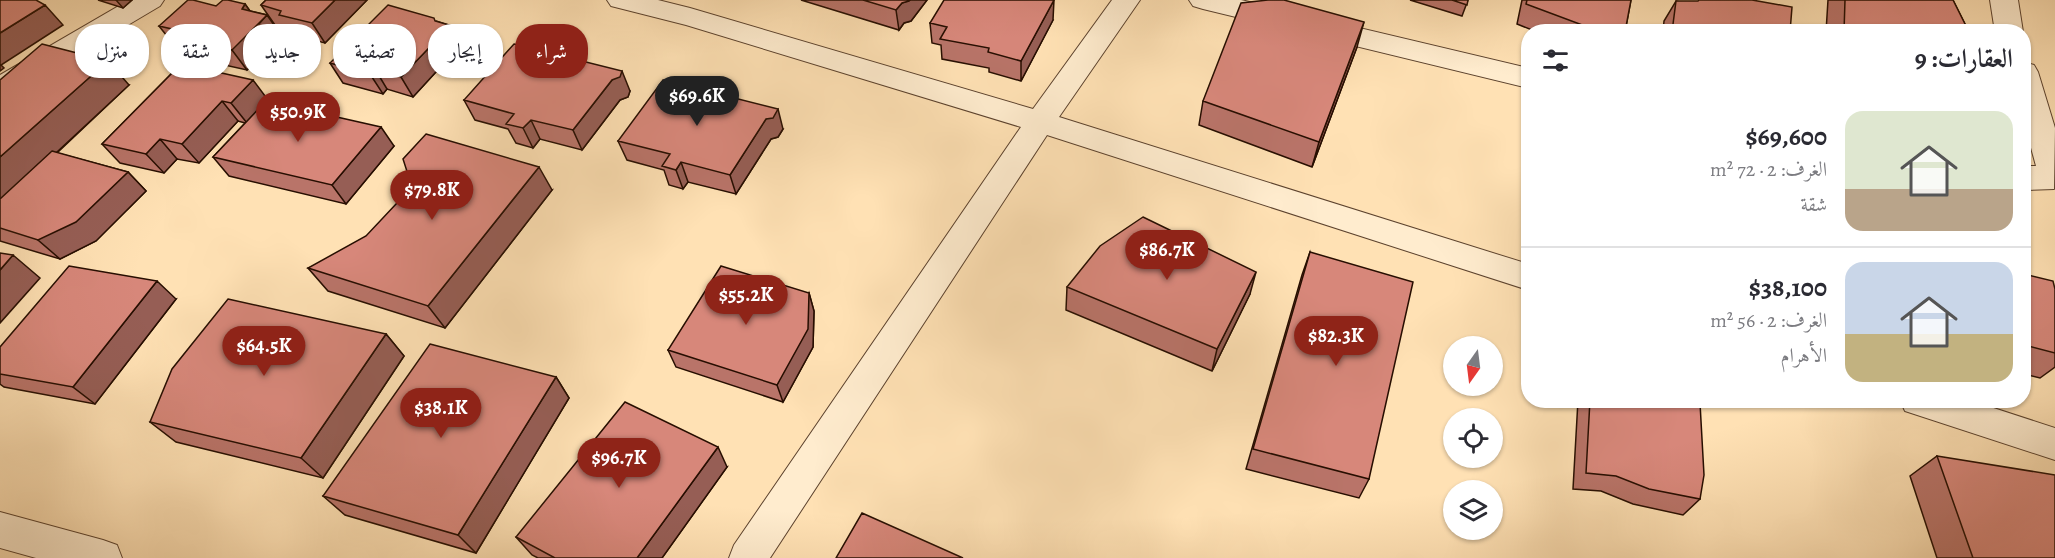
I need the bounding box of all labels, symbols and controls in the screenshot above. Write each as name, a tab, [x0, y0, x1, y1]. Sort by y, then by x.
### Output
chip: منزل	[75, 24, 149, 78]
chip: شقة	[161, 24, 231, 78]
chip: جديد	[243, 24, 321, 78]
chip: تصفية	[333, 24, 416, 78]
chip: إيجار	[428, 24, 503, 78]
chip: شراء	[515, 24, 588, 78]
text: العقارات: 9	[1915, 41, 2013, 76]
icon: filters	[1539, 44, 1572, 77]
pin: $69.6K	[648, 76, 746, 127]
text: $69.6K	[669, 82, 725, 109]
pin: $50.9K	[249, 92, 347, 143]
text: $50.9K	[270, 98, 326, 125]
text: $69,600	[1745, 119, 1827, 154]
icon: home	[1893, 135, 1965, 207]
text: الغرف: 2 · 72 m²	[1710, 156, 1827, 183]
pin: $79.8K	[383, 170, 481, 221]
text: $79.8K	[404, 176, 460, 203]
text: شقة	[1801, 191, 1827, 218]
pin: $86.7K	[1118, 230, 1216, 281]
text: $86.7K	[1139, 236, 1195, 263]
text: $38,100	[1749, 270, 1827, 305]
pin: $55.2K	[697, 275, 795, 326]
text: $55.2K	[719, 281, 773, 308]
icon: home	[1893, 286, 1965, 358]
text: الغرف: 2 · 56 m²	[1710, 307, 1827, 334]
pin: $82.3K	[1287, 316, 1385, 367]
text: $82.3K	[1308, 322, 1364, 349]
pin: $64.5K	[215, 326, 313, 377]
text: $64.5K	[236, 332, 292, 359]
north arrow	[1443, 336, 1503, 396]
map controls	[1443, 336, 1503, 540]
text: الأهرام	[1781, 342, 1827, 369]
pin: $38.1K	[392, 388, 490, 439]
text: $38.1K	[414, 394, 468, 421]
button: locate	[1443, 408, 1503, 468]
pin: $96.7K	[570, 438, 668, 489]
text: $96.7K	[591, 444, 647, 471]
button: layers	[1443, 480, 1503, 540]

